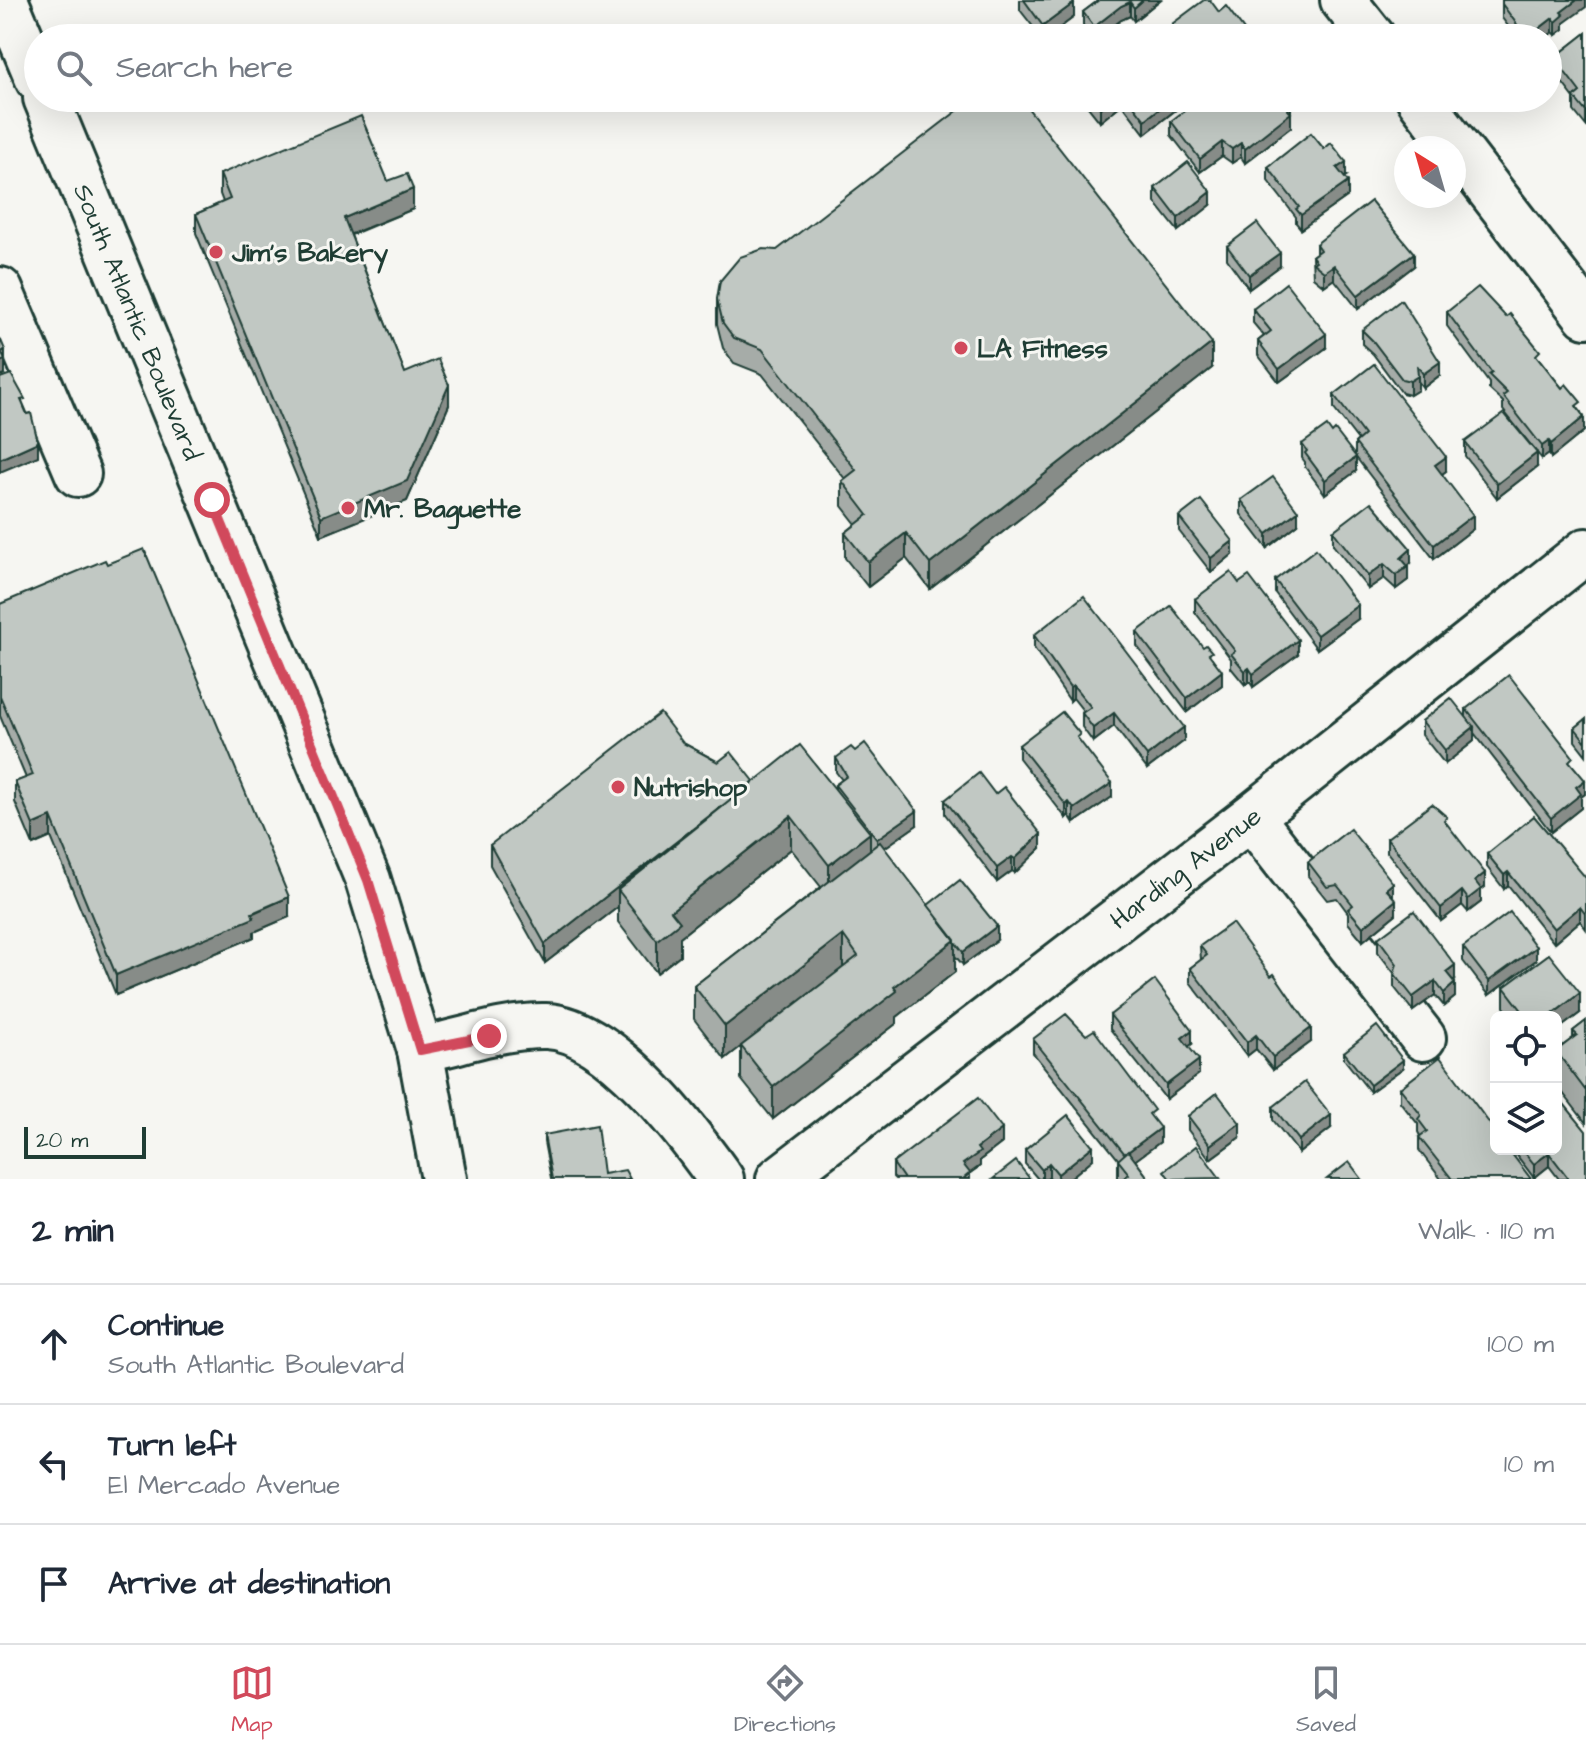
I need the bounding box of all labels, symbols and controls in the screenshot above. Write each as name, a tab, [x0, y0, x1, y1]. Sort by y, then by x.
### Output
search box	[24, 24, 1562, 112]
icon: search	[52, 46, 96, 90]
text: Search here	[116, 47, 293, 89]
north arrow	[1394, 136, 1466, 208]
street label: South Atlantic Boulevard	[64, 178, 210, 466]
place label: Jim's Bakery	[231, 235, 389, 274]
marker: Jim's Bakery	[207, 243, 225, 261]
place label: LA Fitness	[977, 331, 1108, 367]
marker: LA Fitness	[952, 339, 970, 357]
route start	[194, 482, 230, 518]
place label: Mr. Baguette	[364, 491, 521, 530]
marker: Mr. Baguette	[339, 499, 357, 517]
place label: Nutrishop	[634, 770, 748, 806]
marker: Nutrishop	[609, 778, 627, 796]
street label: Harding Avenue	[1103, 799, 1269, 938]
map controls	[1490, 1011, 1562, 1155]
button: locate	[1490, 1011, 1562, 1083]
route end	[471, 1018, 507, 1054]
button: layers	[1490, 1083, 1562, 1155]
scale bar	[24, 1123, 146, 1159]
text: 20 m	[36, 1125, 88, 1156]
text: 2 min	[32, 1207, 114, 1255]
text: Walk · 110 m	[1418, 1213, 1554, 1249]
text: Continue	[108, 1305, 224, 1347]
icon: ahead	[32, 1322, 76, 1366]
text: 100 m	[1487, 1326, 1554, 1362]
text: South Atlantic Boulevard	[108, 1347, 404, 1383]
text: Turn left	[108, 1425, 236, 1467]
icon: left	[32, 1442, 76, 1486]
text: 10 m	[1504, 1446, 1554, 1482]
text: El Mercado Avenue	[108, 1467, 340, 1503]
icon: arrive	[32, 1562, 76, 1606]
text: Arrive at destination	[108, 1563, 390, 1605]
tab: Map	[230, 1661, 274, 1740]
tab: Directions	[734, 1661, 836, 1740]
tab: Saved	[1296, 1661, 1356, 1740]

